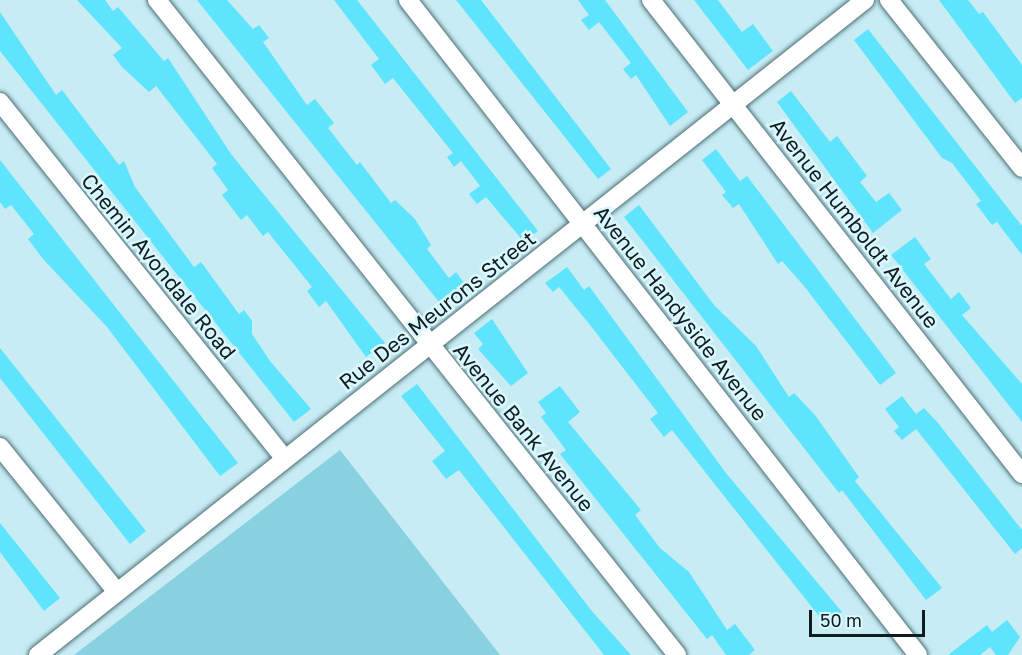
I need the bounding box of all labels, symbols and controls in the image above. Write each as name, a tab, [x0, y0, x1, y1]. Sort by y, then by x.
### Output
street label: Avenue Humboldt Avenue	[765, 113, 945, 333]
street label: Chemin Avondale Road	[76, 168, 242, 364]
street label: Avenue Handyside Avenue	[589, 200, 773, 426]
street label: Rue Des Meurons Street	[334, 226, 540, 394]
street label: Avenue Bank Avenue	[448, 338, 600, 516]
scale bar	[812, 598, 928, 636]
text: 50 m	[820, 609, 862, 631]

